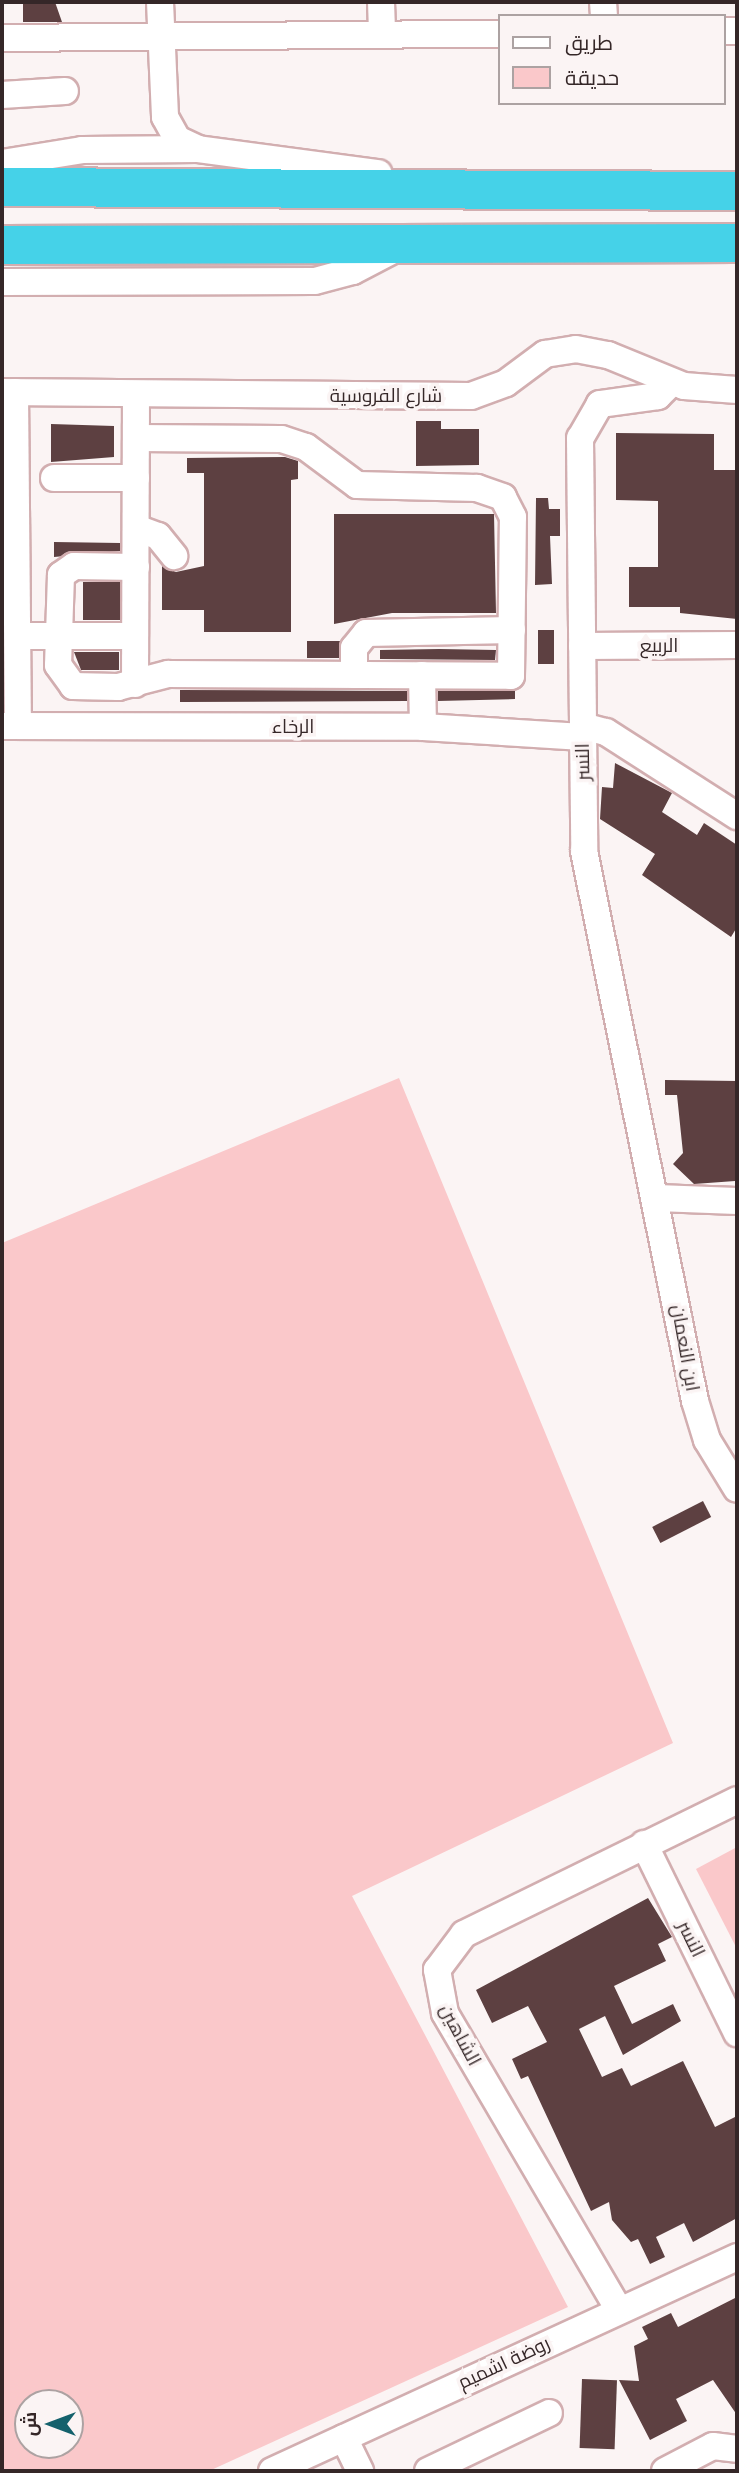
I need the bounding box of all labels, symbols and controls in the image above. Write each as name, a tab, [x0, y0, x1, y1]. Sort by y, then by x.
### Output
legend	[498, 14, 725, 105]
text: طريق	[565, 30, 613, 55]
text: حديقة	[565, 65, 619, 90]
street label: شارع الفروسية	[330, 385, 442, 407]
street label: الربيع	[640, 635, 678, 657]
street label: الرخاء	[272, 716, 314, 738]
street label: النسر	[571, 743, 595, 781]
street label: ابن النعمان	[666, 1303, 704, 1393]
street label: النسر	[673, 1917, 709, 1961]
street label: الشاهين	[434, 2000, 486, 2070]
street label: روضة اشميم	[454, 2332, 554, 2394]
north arrow	[14, 2389, 84, 2459]
text: ش	[18, 2412, 41, 2436]

